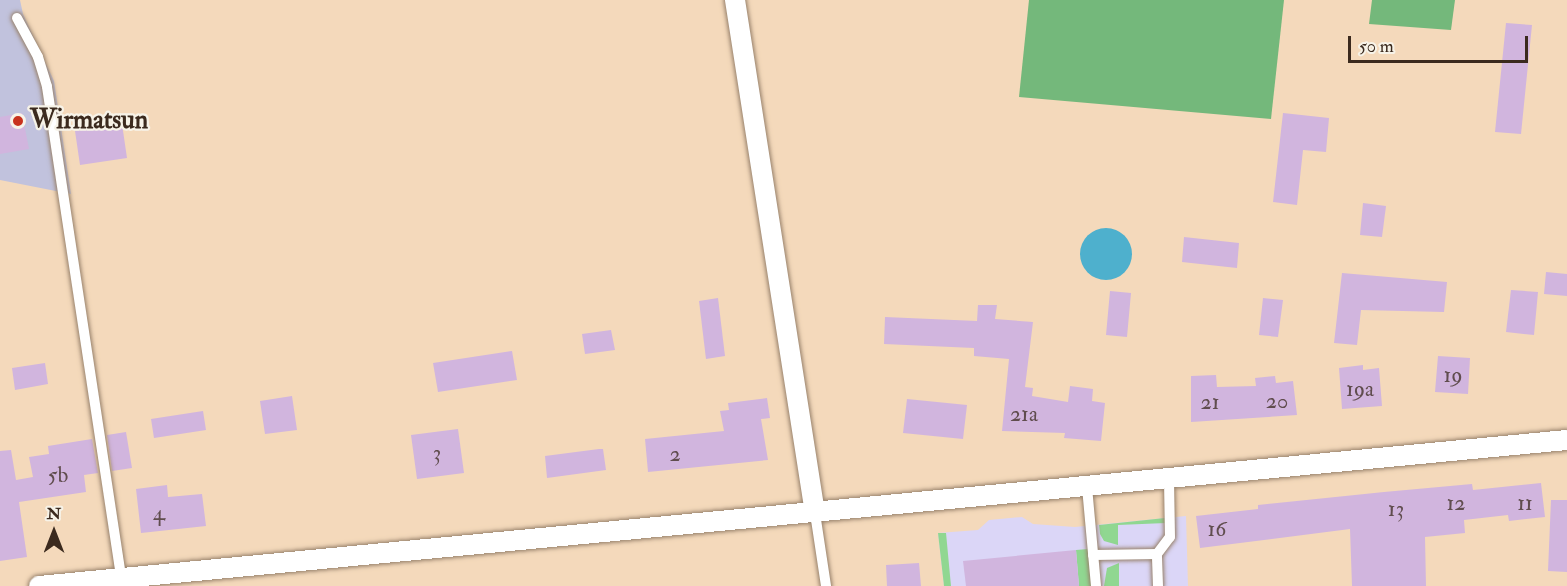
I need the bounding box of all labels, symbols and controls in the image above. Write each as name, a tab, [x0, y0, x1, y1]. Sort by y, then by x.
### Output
scale bar	[1351, 24, 1531, 62]
text: 50 m	[1359, 35, 1394, 58]
place label: Wirmatsun	[30, 105, 148, 137]
marker: Wirmatsun	[11, 114, 25, 128]
house number: 19	[1443, 363, 1463, 389]
house number: 19a	[1346, 377, 1374, 403]
house number: 20	[1266, 389, 1288, 415]
house number: 21	[1200, 390, 1220, 416]
house number: 21a	[1010, 402, 1038, 428]
house number: 3	[433, 441, 441, 467]
house number: 2	[669, 442, 681, 468]
house number: 5b	[48, 463, 68, 489]
house number: 12	[1446, 491, 1466, 517]
house number: 11	[1517, 491, 1533, 517]
house number: 13	[1388, 497, 1404, 523]
house number: 4	[153, 501, 165, 527]
north arrow	[24, 502, 84, 562]
text: N	[47, 504, 61, 524]
house number: 16	[1208, 517, 1226, 543]

